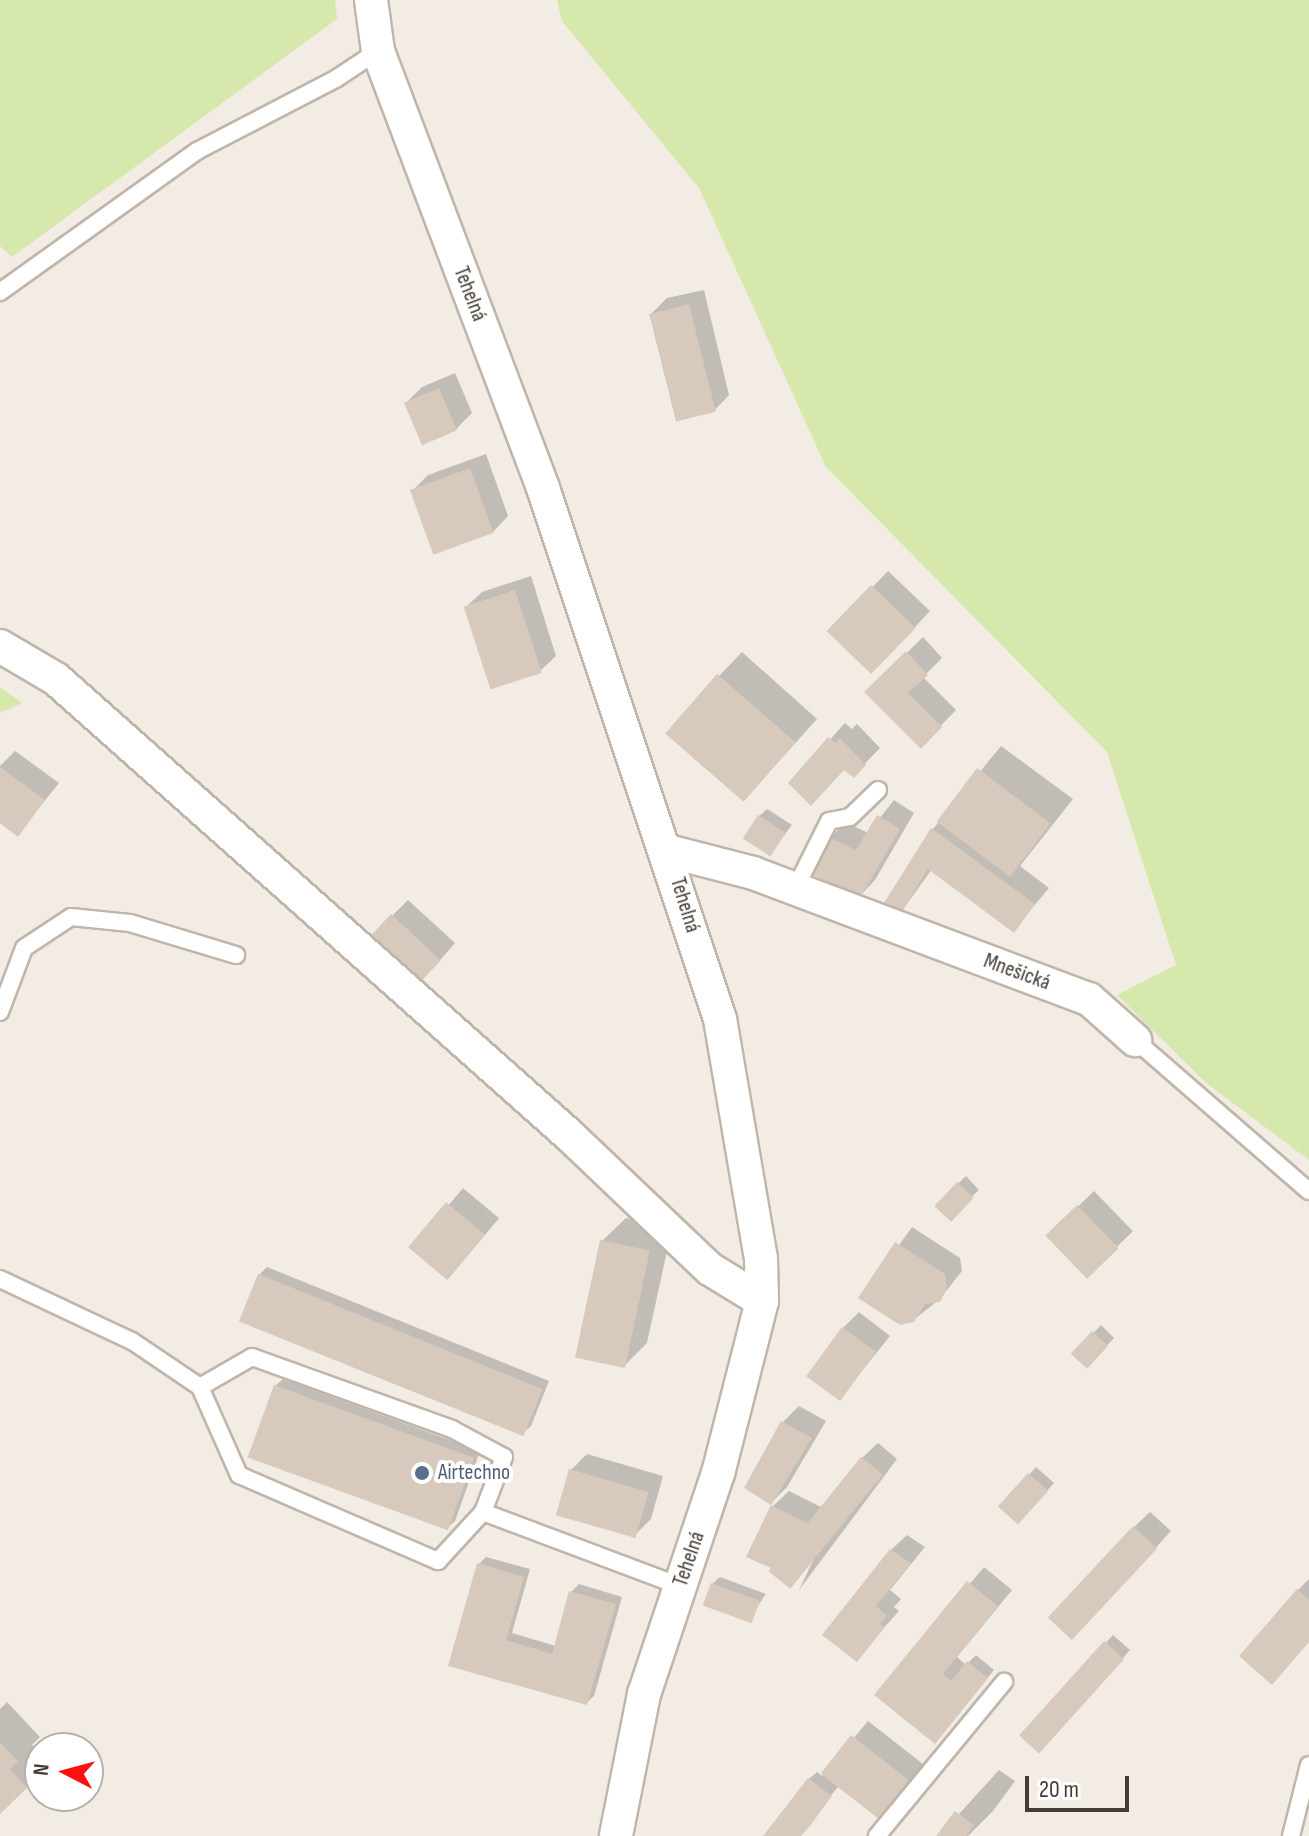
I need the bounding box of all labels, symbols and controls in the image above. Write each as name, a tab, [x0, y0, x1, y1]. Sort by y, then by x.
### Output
street label: Tehelná	[448, 263, 492, 325]
street label: Tehelná	[664, 874, 706, 936]
street label: Mnešická	[980, 948, 1054, 996]
place label: Airtechno	[438, 1460, 510, 1486]
marker: Airtechno	[413, 1464, 431, 1482]
street label: Tehelná	[667, 1528, 711, 1590]
north arrow	[24, 1732, 104, 1812]
scale bar	[1029, 1760, 1133, 1810]
text: N	[28, 1762, 56, 1777]
text: 20 m	[1039, 1775, 1079, 1804]

